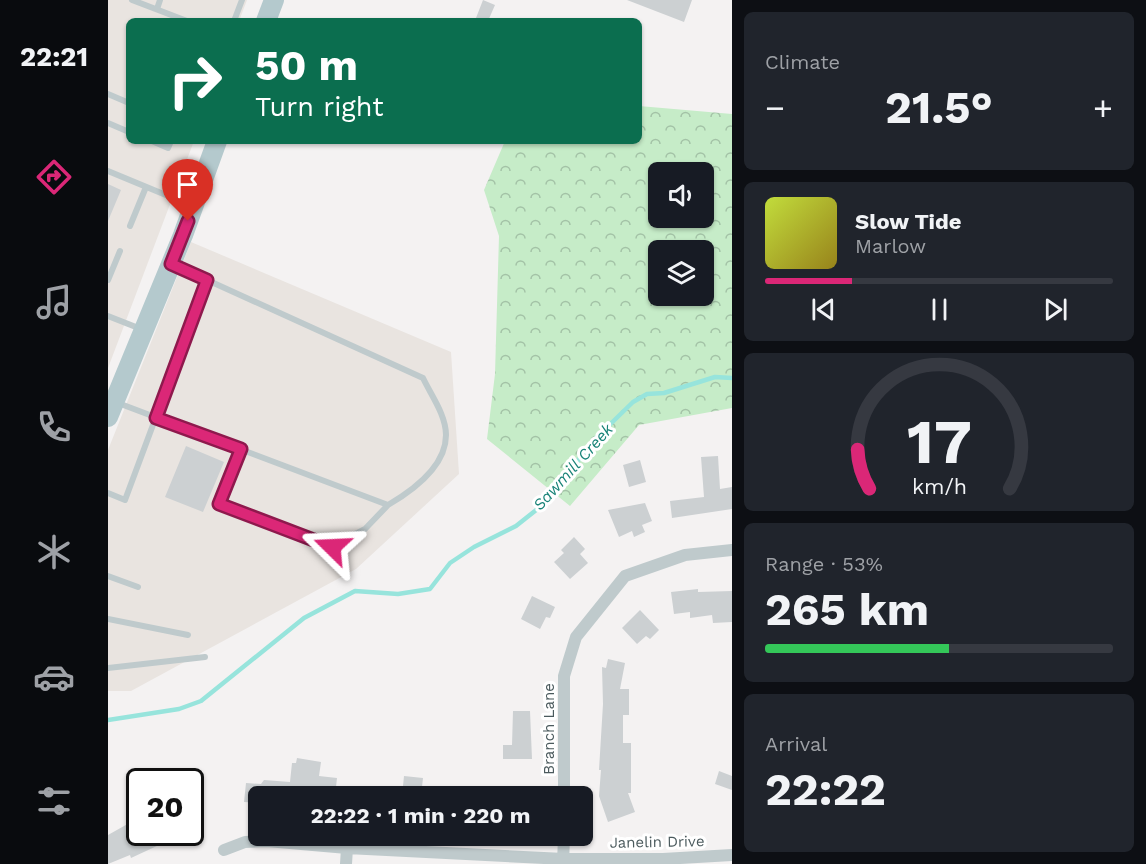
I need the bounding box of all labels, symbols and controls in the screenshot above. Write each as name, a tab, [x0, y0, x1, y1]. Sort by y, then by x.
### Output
text: 22:21	[20, 41, 88, 73]
text: 50 m	[255, 41, 358, 90]
icon: right	[156, 42, 234, 120]
text: Climate	[765, 50, 840, 74]
text: 21.5°	[885, 81, 993, 134]
text: −	[765, 88, 785, 127]
text: +	[1093, 88, 1113, 127]
text: Turn right	[255, 91, 384, 123]
icon: directions	[33, 156, 75, 198]
pin	[162, 159, 213, 221]
map controls	[648, 162, 714, 306]
button: sound	[648, 162, 714, 228]
icon: arrive	[171, 168, 204, 201]
text: Slow Tide	[855, 209, 962, 234]
text: Marlow	[855, 234, 926, 258]
button: layers	[648, 240, 714, 306]
icon: music	[33, 281, 75, 323]
icon: previous	[807, 293, 840, 326]
icon: pause	[923, 293, 956, 326]
icon: next	[1039, 293, 1072, 326]
text: 17	[907, 405, 971, 478]
icon: phone	[33, 406, 75, 448]
water label: Sawmill Creek	[529, 419, 618, 514]
text: km/h	[911, 474, 967, 499]
position arrow	[300, 515, 364, 579]
icon: climate	[33, 531, 75, 573]
text: Range · 53%	[765, 552, 883, 576]
text: 265 km	[765, 583, 929, 636]
icon: car	[33, 656, 75, 698]
street label: Branch Lane	[540, 683, 558, 775]
text: Arrival	[765, 732, 827, 756]
text: 22:22	[765, 763, 886, 816]
speed limit sign: 20	[126, 768, 204, 846]
icon: filters	[33, 780, 75, 822]
text: 22:22 · 1 min · 220 m	[310, 803, 531, 828]
street label: Janelin Drive	[609, 832, 705, 852]

